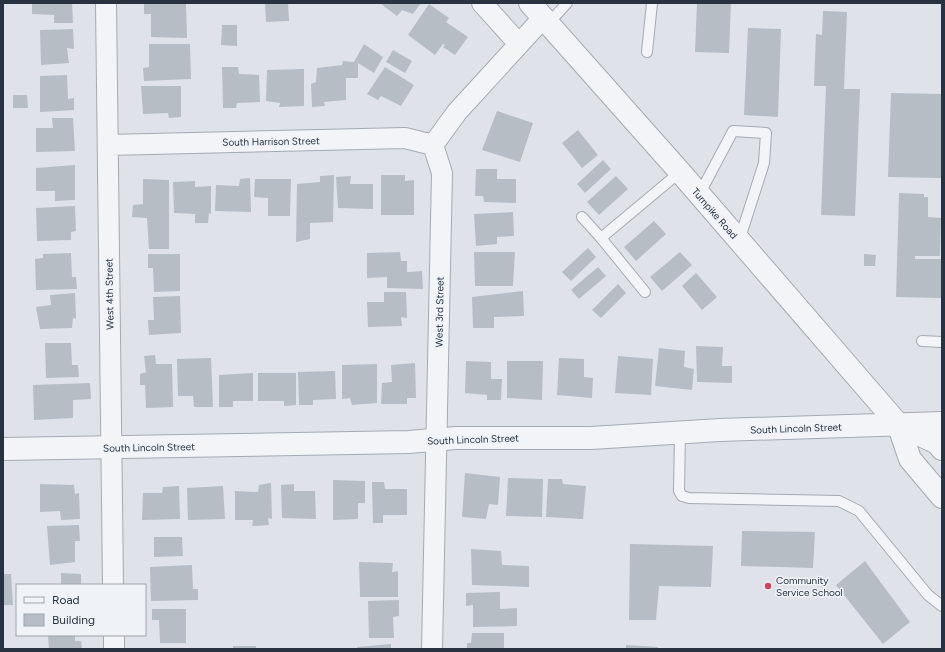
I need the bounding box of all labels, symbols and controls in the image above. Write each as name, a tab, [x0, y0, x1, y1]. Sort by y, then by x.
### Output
street label: South Harrison Street	[222, 134, 320, 149]
street label: Turnpike Road	[689, 185, 740, 242]
street label: West 4th Street	[102, 258, 117, 330]
street label: West 3rd Street	[432, 276, 447, 347]
street label: South Lincoln Street	[750, 420, 842, 437]
street label: South Lincoln Street	[427, 431, 519, 448]
street label: South Lincoln Street	[103, 440, 195, 455]
place label: Community Service School	[776, 574, 843, 599]
marker: Community Service School	[763, 581, 773, 591]
legend	[16, 584, 146, 636]
text: Road	[52, 593, 80, 607]
text: Building	[52, 613, 95, 627]

